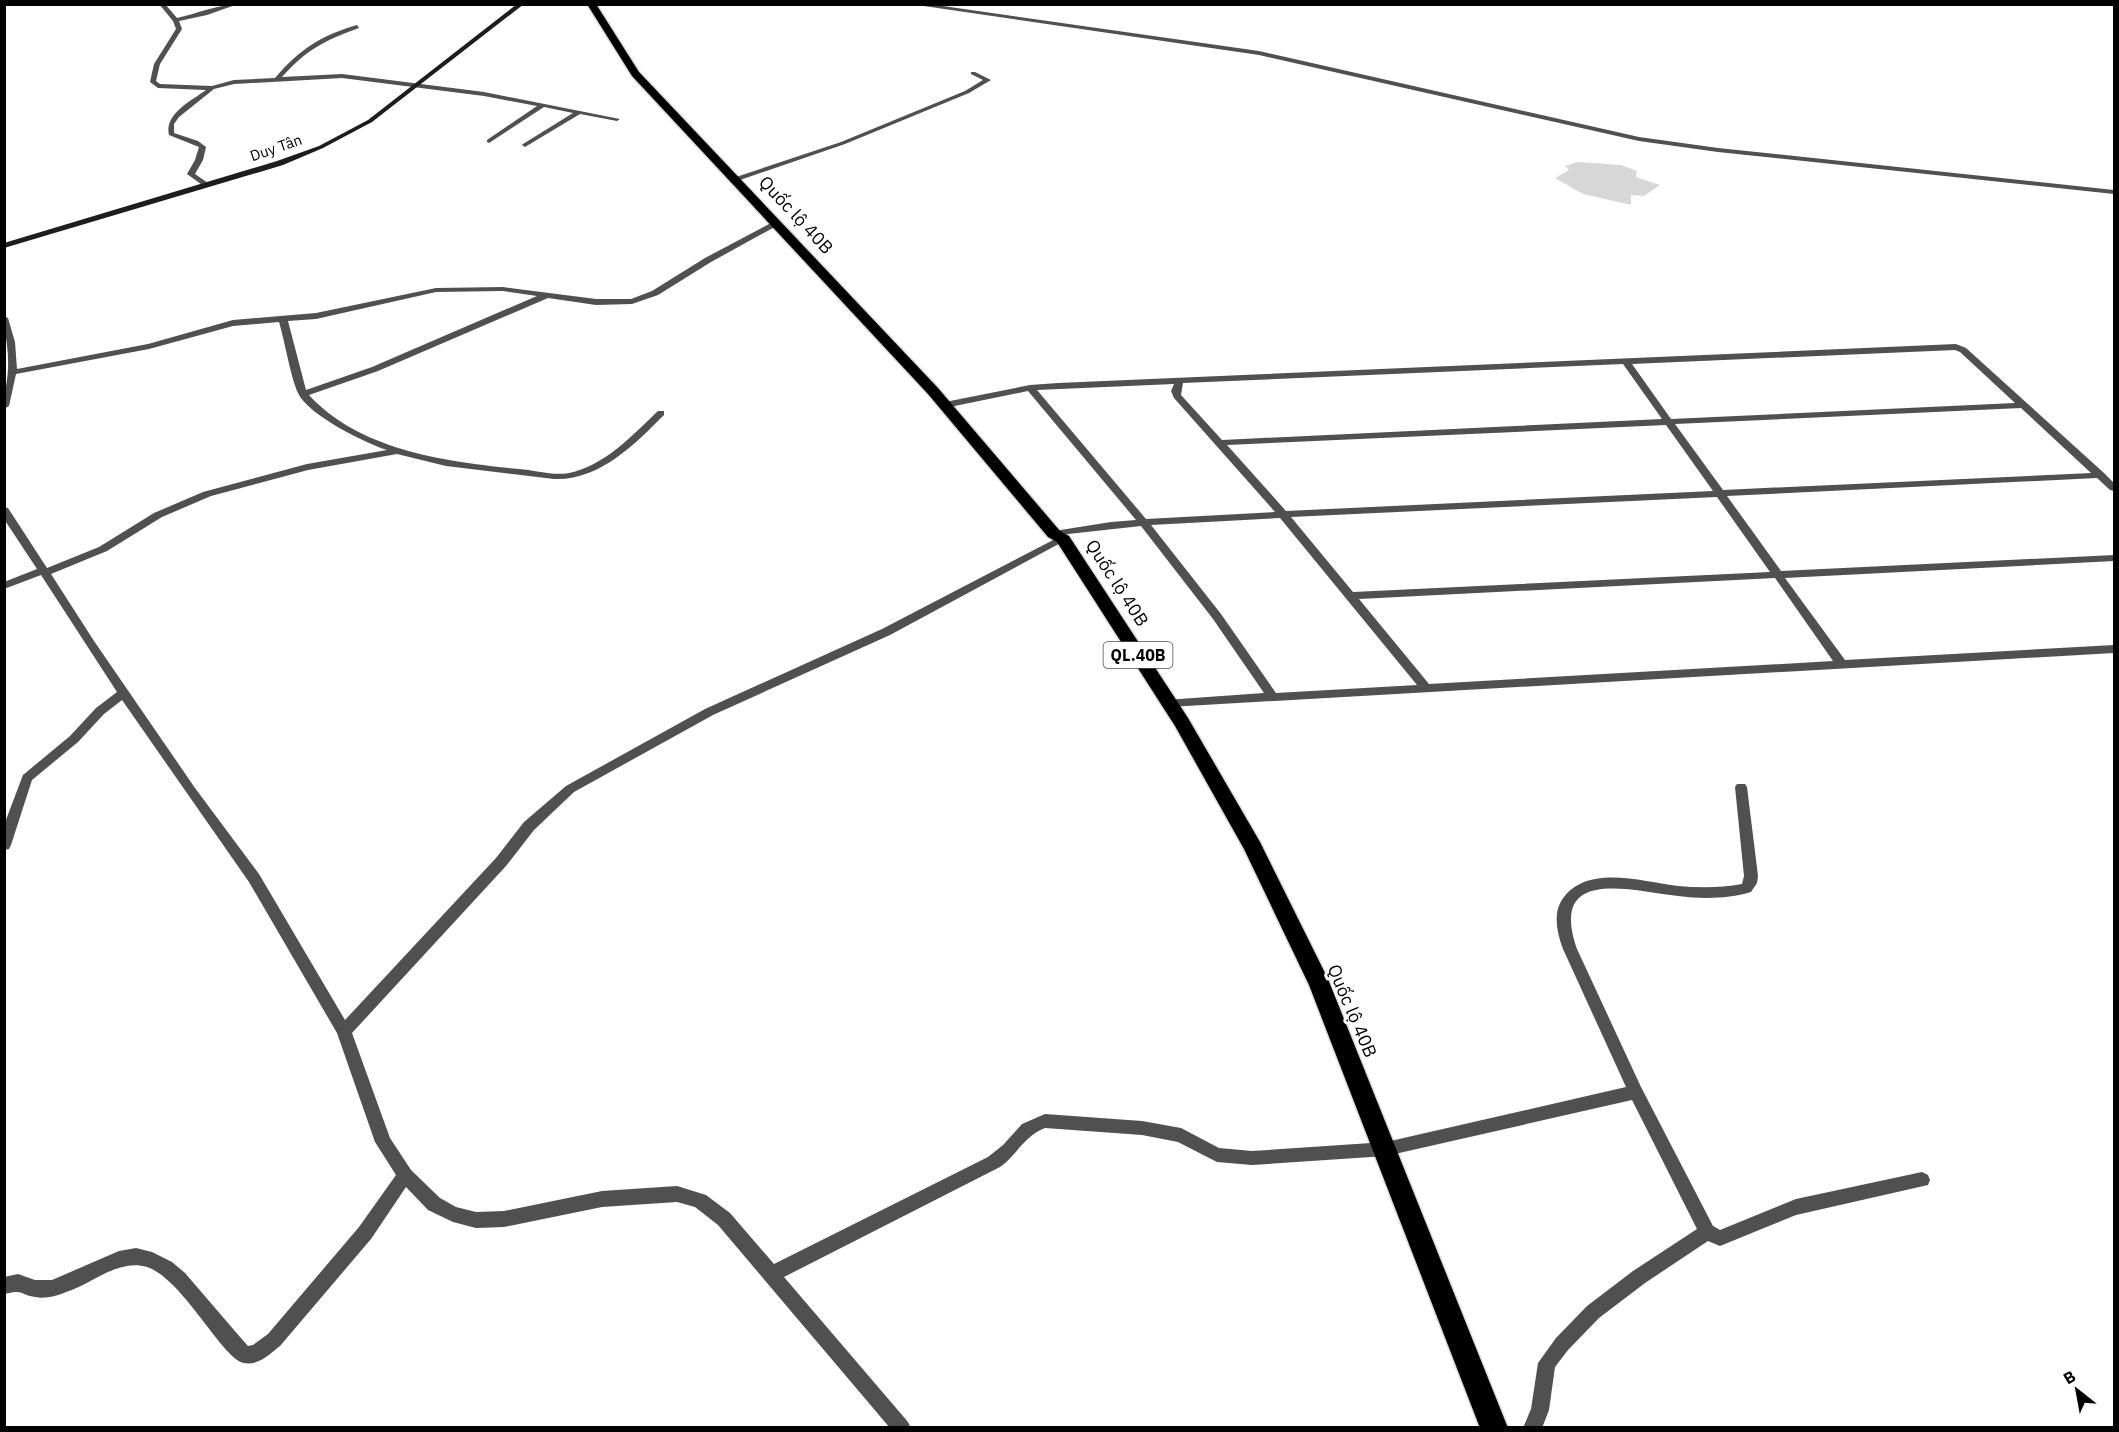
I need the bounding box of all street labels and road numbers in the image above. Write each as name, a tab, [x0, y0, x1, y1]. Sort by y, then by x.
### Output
street label: Duy Tân	[247, 130, 304, 165]
street label: Quốc lộ 40B	[754, 171, 839, 259]
street label: Quốc lộ 40B	[1081, 535, 1154, 630]
road number: QL.40B	[1104, 642, 1172, 668]
street label: Quốc lộ 40B	[1323, 961, 1382, 1061]

